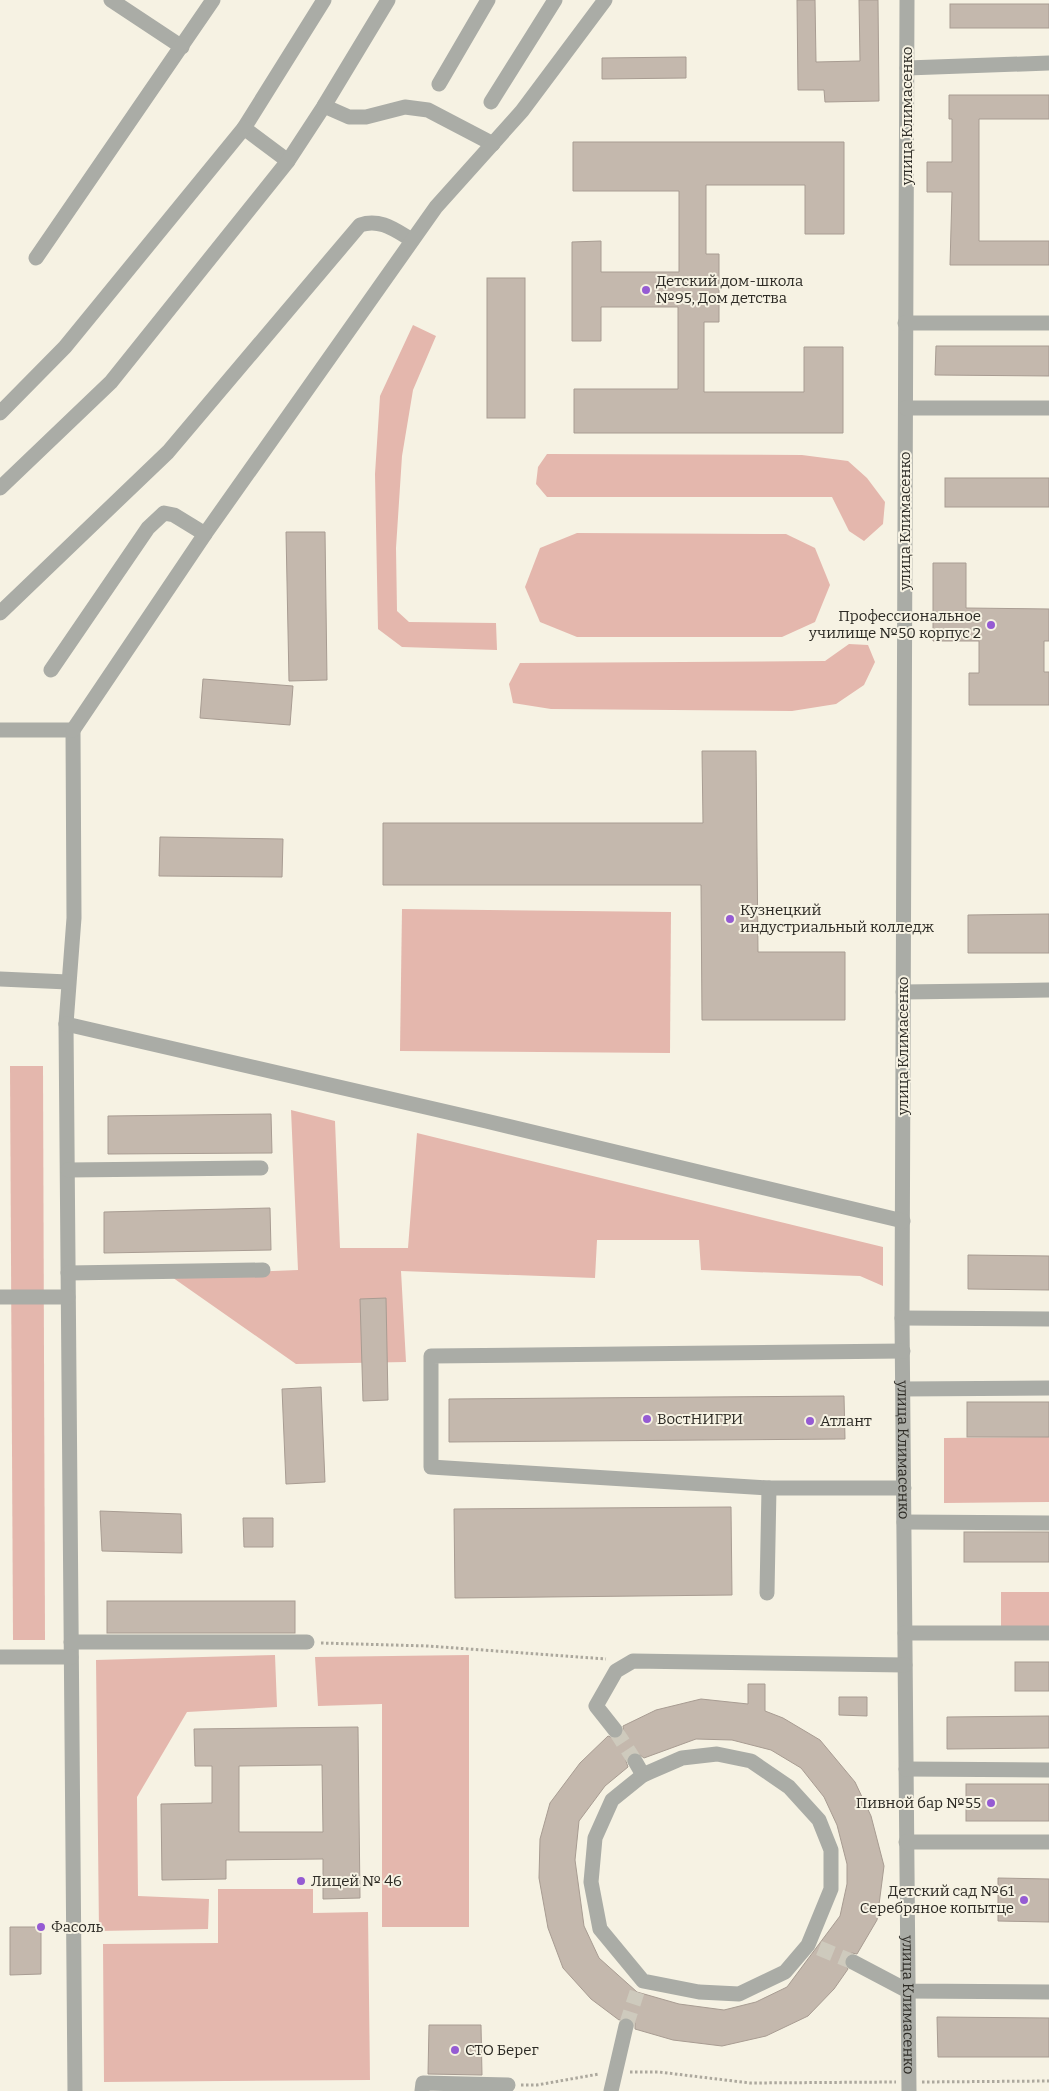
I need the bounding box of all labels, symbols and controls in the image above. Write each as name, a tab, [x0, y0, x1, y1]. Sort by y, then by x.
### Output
street label: улица Климасенко	[898, 47, 916, 186]
place label: Детский дом-школа №95, Дом детства	[656, 272, 803, 307]
marker: Детский дом-школа №95, Дом детства	[640, 284, 652, 296]
street label: улица Климасенко	[896, 452, 914, 591]
place label: Профессиональное училище №50 корпус 2	[808, 607, 981, 642]
marker: Профессиональное училище №50 корпус 2	[985, 619, 997, 631]
place label: Кузнецкий индустриальный колледж	[740, 901, 934, 936]
marker: Кузнецкий индустриальный колледж	[724, 913, 736, 925]
street label: улица Климасенко	[894, 977, 912, 1116]
street label: улица Климасенко	[894, 1380, 913, 1519]
place label: ВостНИГРИ	[657, 1410, 743, 1428]
place label: Атлант	[820, 1412, 872, 1430]
marker: ВостНИГРИ	[641, 1413, 653, 1425]
marker: Атлант	[804, 1415, 816, 1427]
place label: Пивной бар №55	[856, 1794, 981, 1812]
marker: Пивной бар №55	[985, 1797, 997, 1809]
place label: Лицей № 46	[311, 1872, 402, 1890]
marker: Лицей № 46	[295, 1875, 307, 1887]
place label: Детский сад №61 Серебряное копытце	[860, 1882, 1014, 1917]
marker: Детский сад №61 Серебряное копытце	[1018, 1894, 1030, 1906]
place label: Фасоль	[51, 1918, 104, 1936]
marker: Фасоль	[35, 1921, 47, 1933]
street label: улица Климасенко	[899, 1934, 918, 2074]
place label: СТО Берег	[465, 2041, 539, 2059]
marker: СТО Берег	[449, 2044, 461, 2056]

